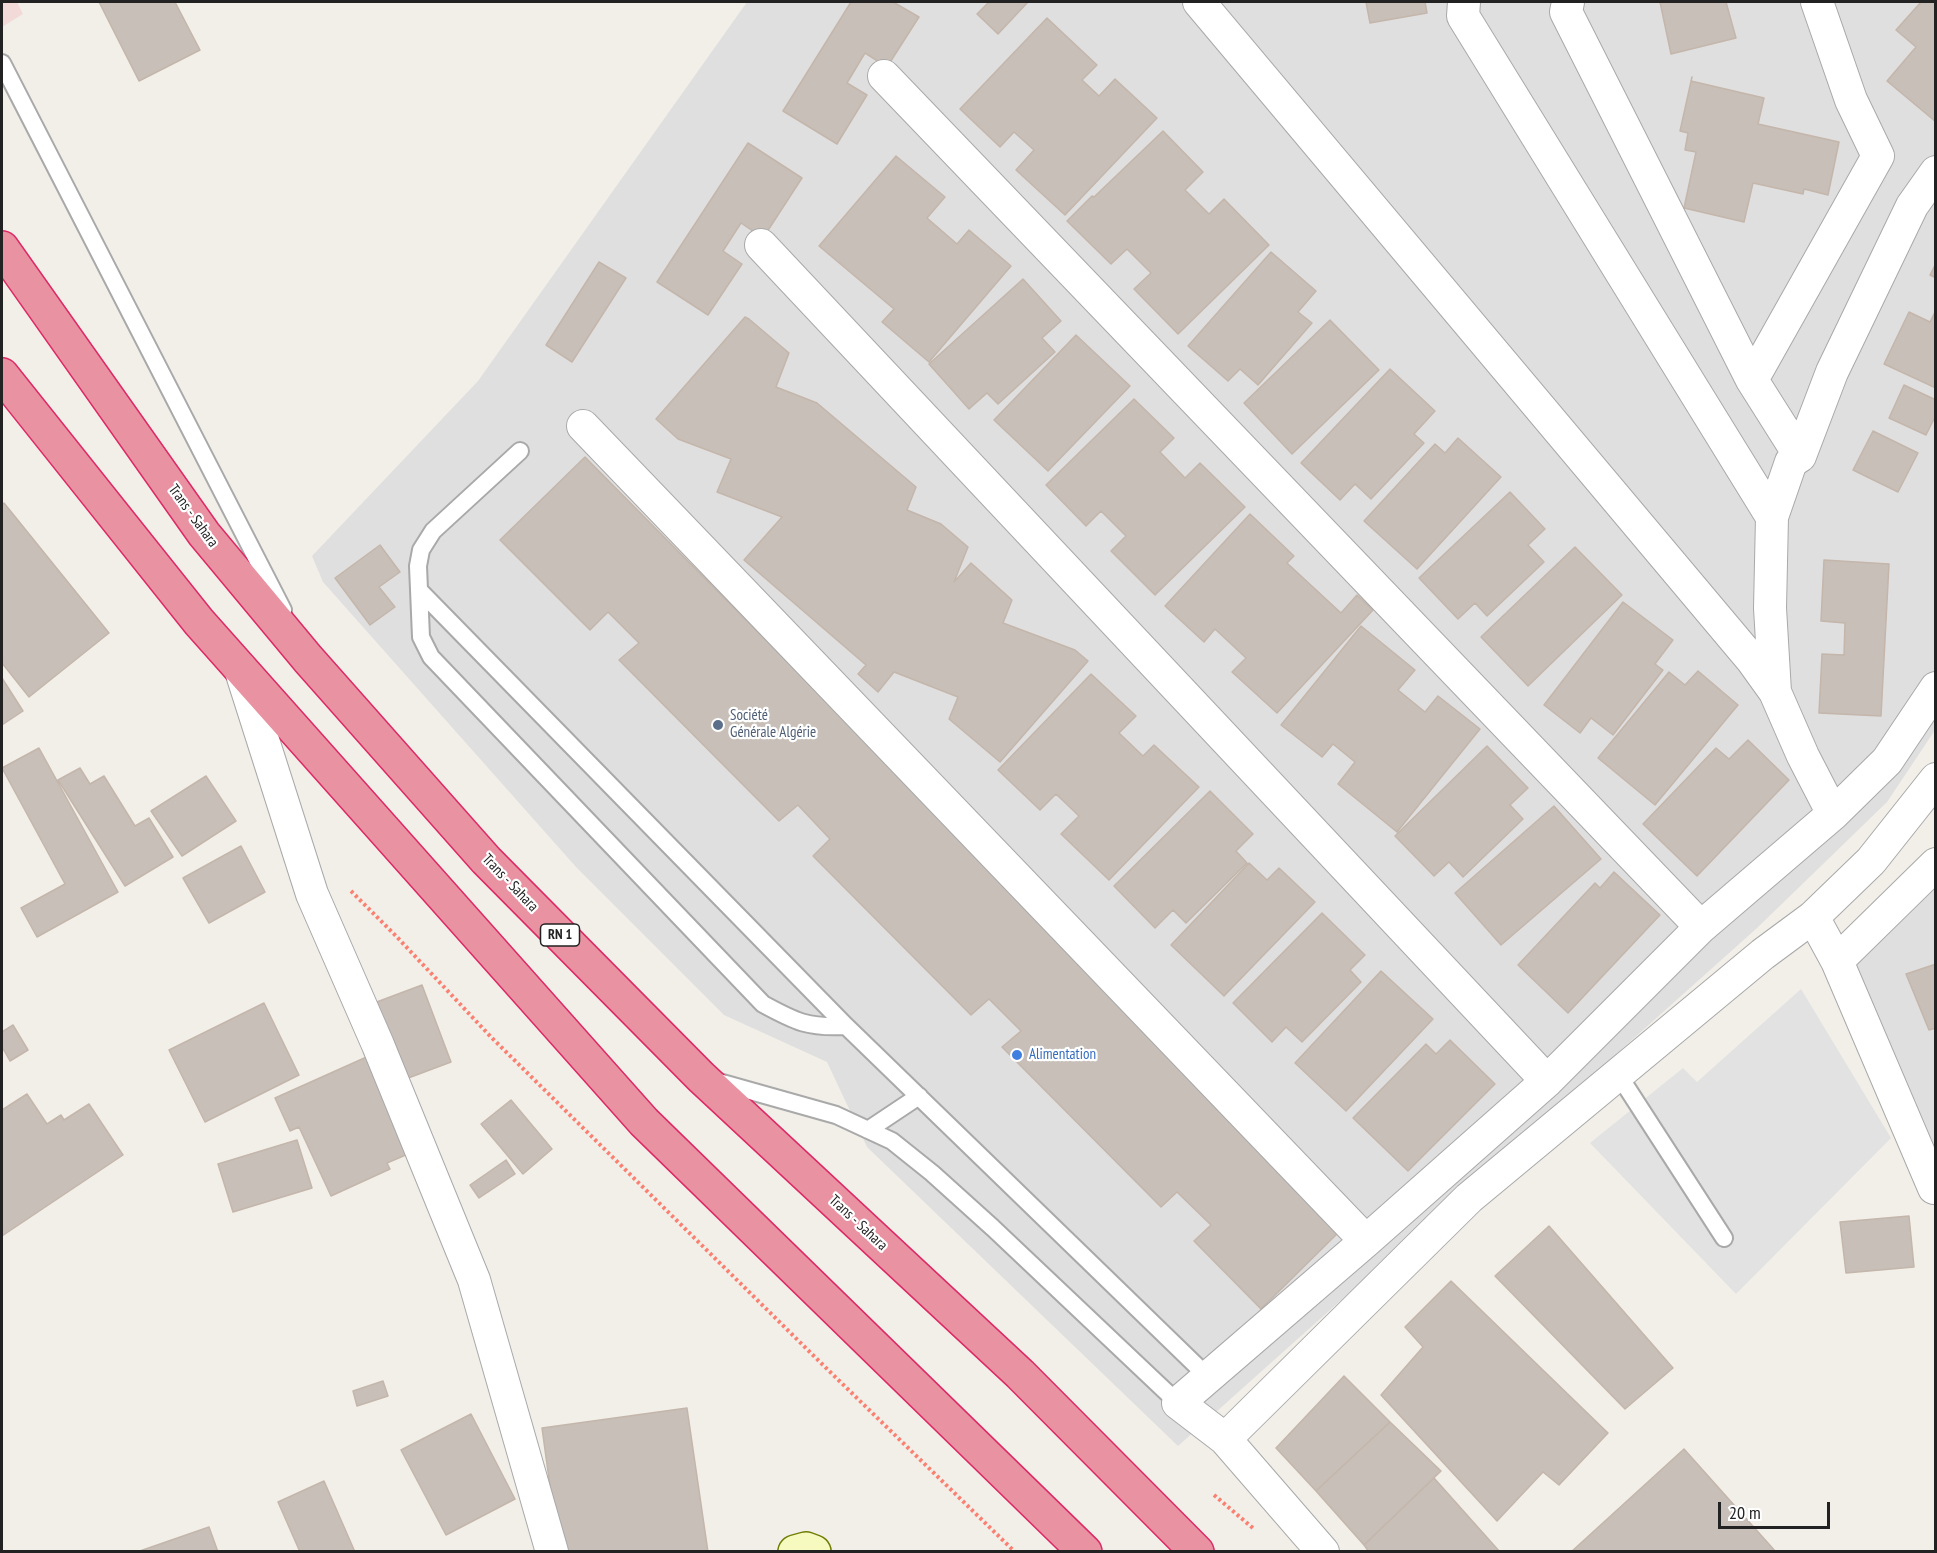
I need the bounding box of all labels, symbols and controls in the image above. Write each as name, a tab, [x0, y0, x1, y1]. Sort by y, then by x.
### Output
street label: Trans - Sahara	[164, 481, 222, 551]
place label: Société Générale Algérie	[730, 707, 816, 742]
marker: Société Générale Algérie	[711, 718, 725, 732]
street label: Trans - Sahara	[478, 850, 542, 916]
road number: RN 1	[540, 924, 580, 946]
place label: Alimentation	[1029, 1046, 1096, 1064]
marker: Alimentation	[1010, 1048, 1024, 1062]
street label: Trans - Sahara	[825, 1192, 891, 1254]
scale bar	[1721, 1490, 1834, 1528]
text: 20 m	[1729, 1501, 1761, 1524]

